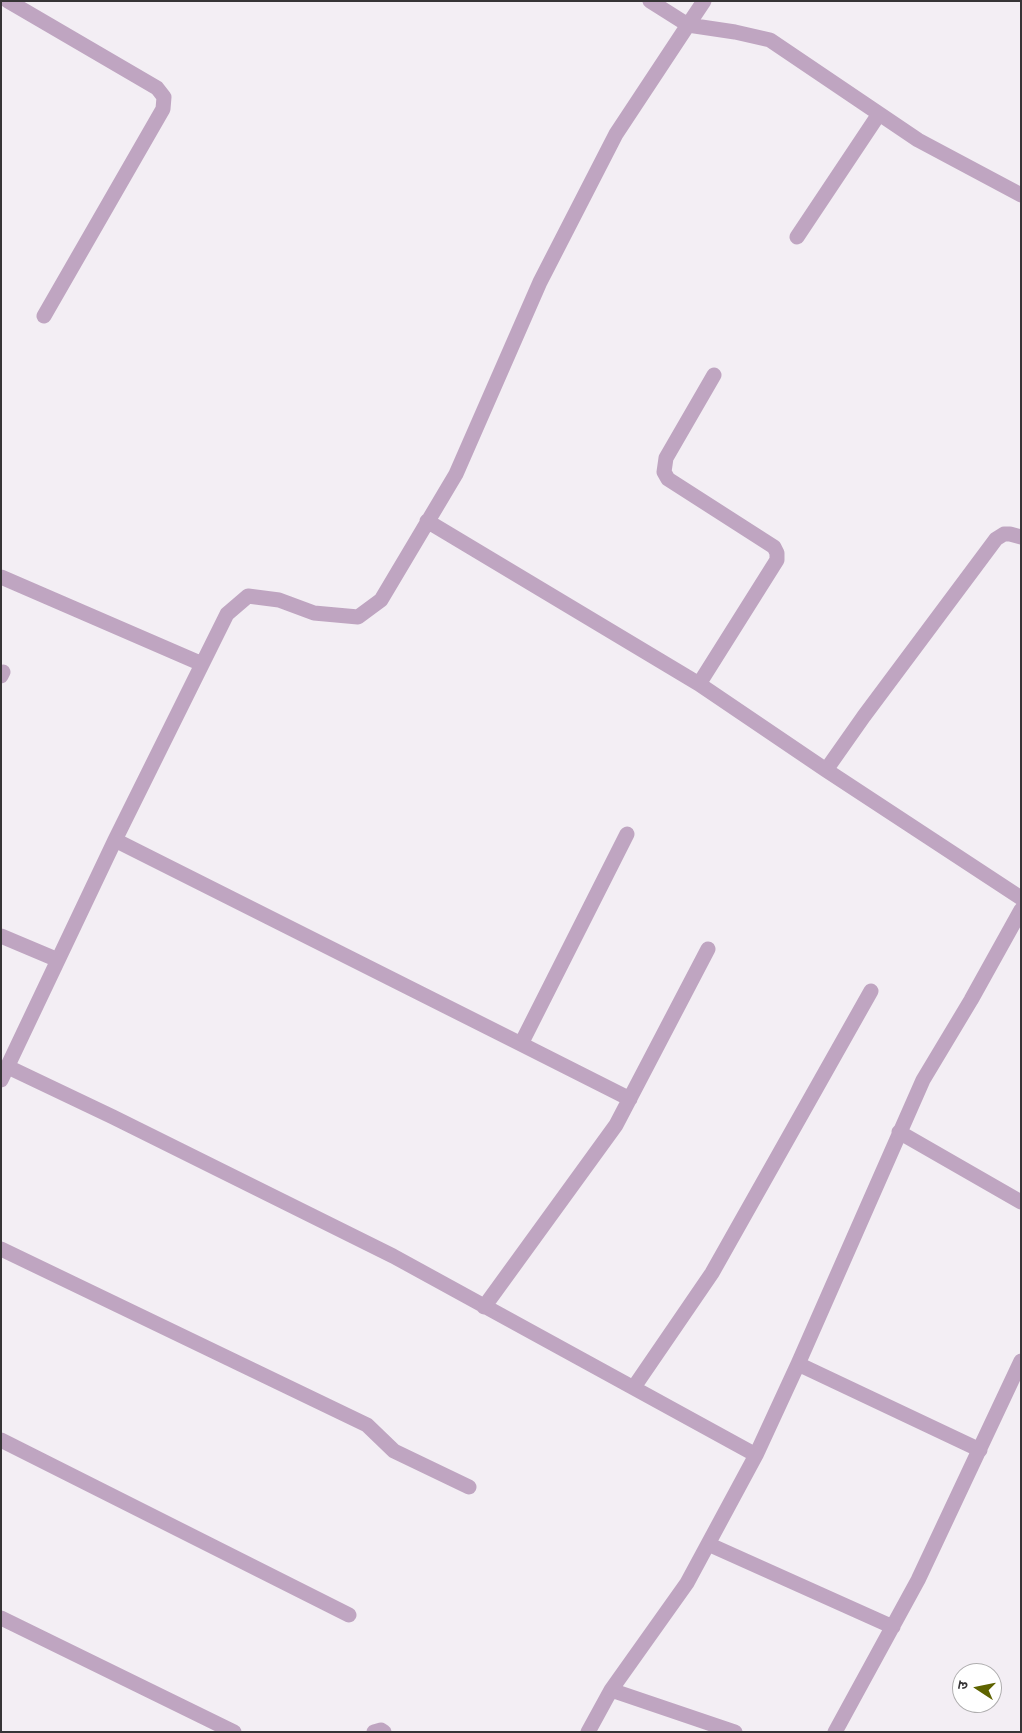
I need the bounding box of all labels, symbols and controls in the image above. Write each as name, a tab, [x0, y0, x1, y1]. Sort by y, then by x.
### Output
north arrow	[952, 1663, 1002, 1713]
text: उ	[954, 1680, 972, 1691]

